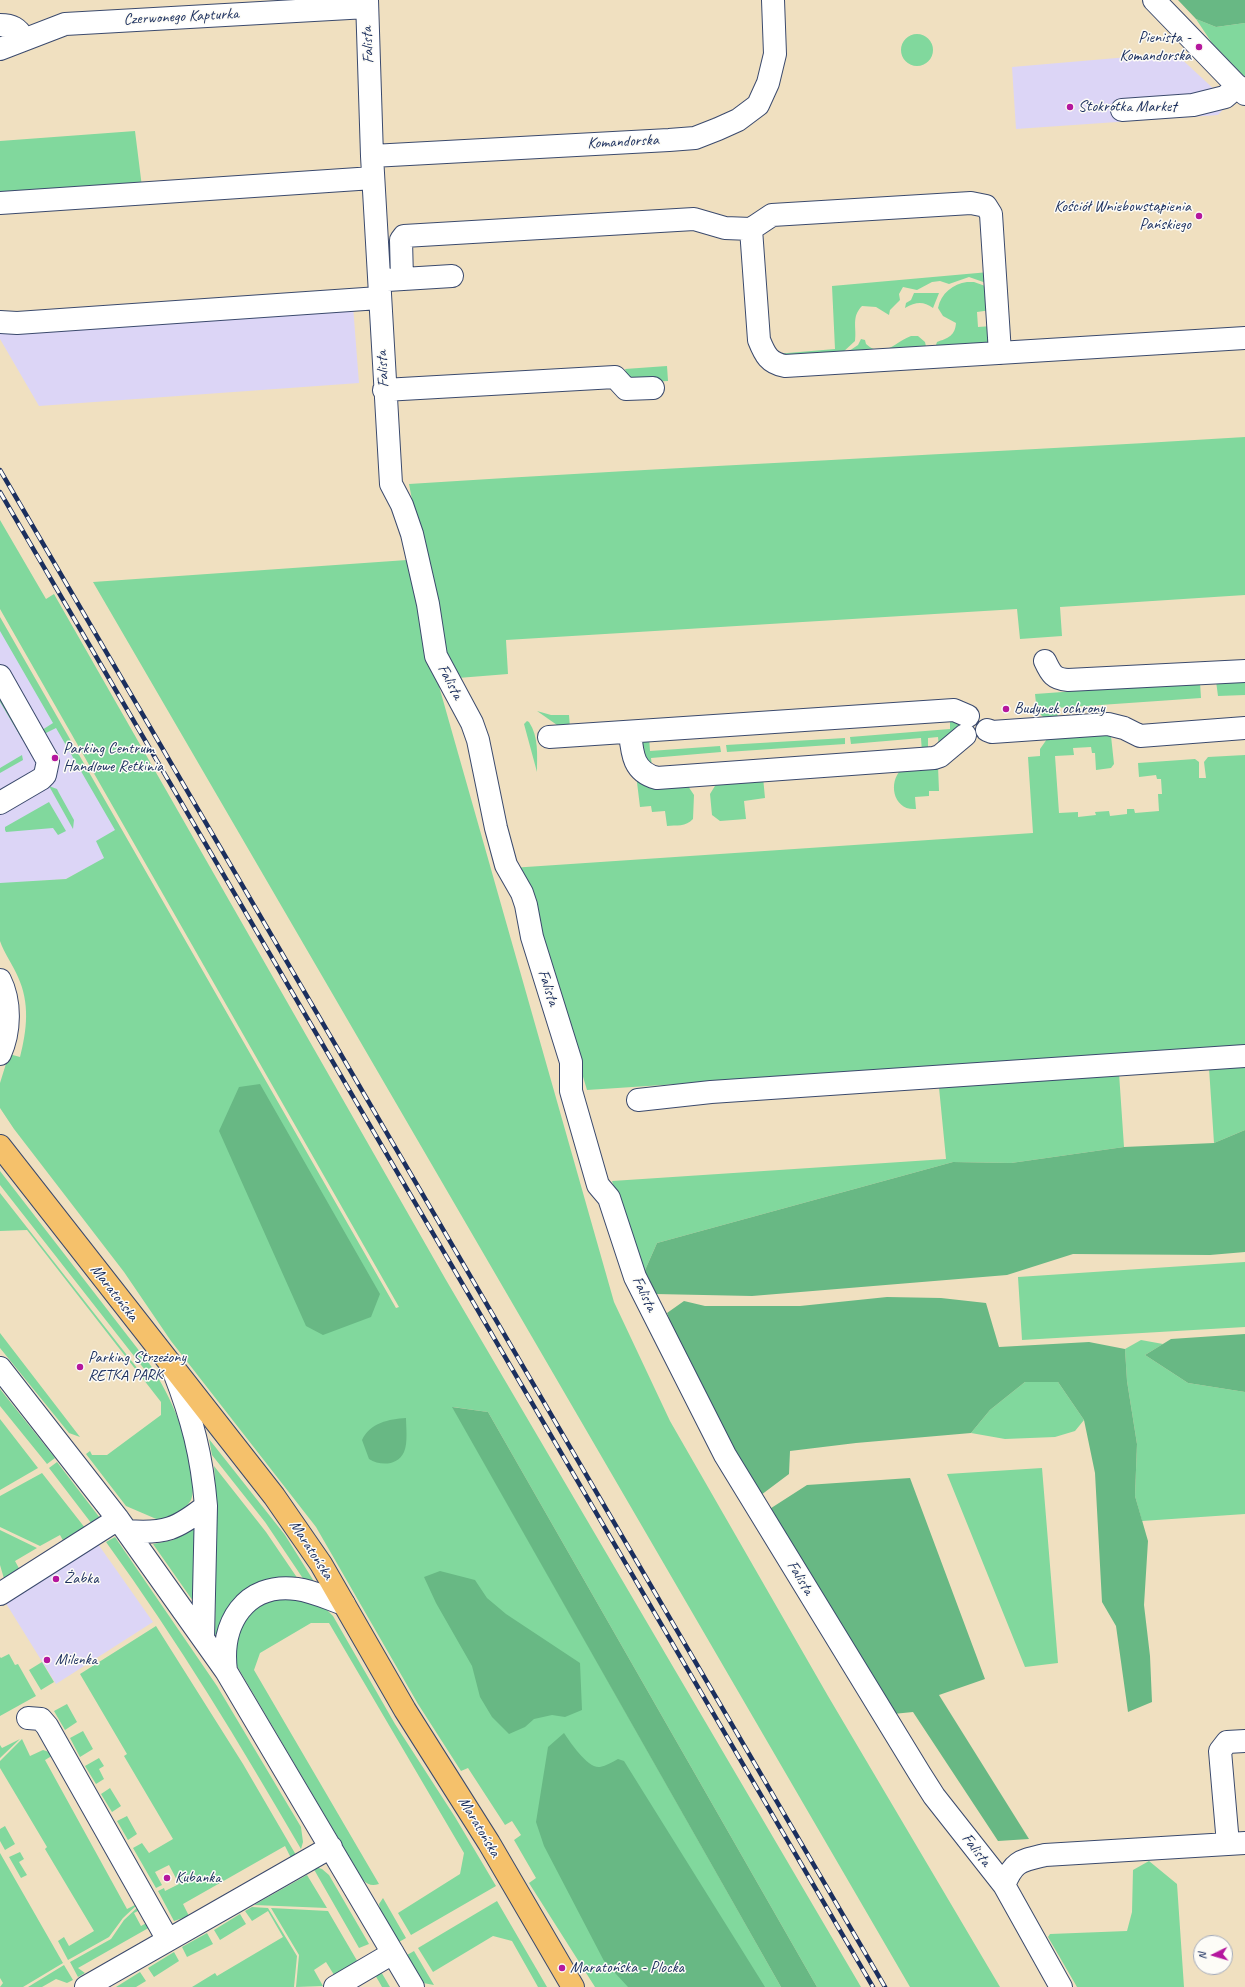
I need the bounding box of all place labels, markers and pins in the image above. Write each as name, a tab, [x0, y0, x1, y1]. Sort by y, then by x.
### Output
place label: Pienista - Komandorska	[1120, 28, 1191, 66]
marker: Pienista - Komandorska	[1194, 42, 1204, 52]
place label: Stokrotka Market	[1078, 97, 1176, 117]
marker: Stokrotka Market	[1065, 102, 1075, 112]
place label: Kościół Wniebowstąpienia Pańskiego	[1054, 197, 1191, 235]
marker: Kościół Wniebowstąpienia Pańskiego	[1194, 211, 1204, 221]
place label: Budynek ochrony	[1014, 699, 1105, 719]
marker: Budynek ochrony	[1001, 704, 1011, 714]
place label: Parking Centrum Handlowe Retkinia	[63, 739, 163, 777]
marker: Parking Centrum Handlowe Retkinia	[50, 753, 60, 763]
place label: Parking Strzeżony RETKA PARK	[88, 1348, 186, 1386]
marker: Parking Strzeżony RETKA PARK	[75, 1362, 85, 1372]
place label: Żabka	[64, 1569, 99, 1589]
marker: Żabka	[51, 1574, 61, 1584]
place label: Milenka	[55, 1650, 97, 1670]
marker: Milenka	[42, 1655, 52, 1665]
place label: Kubanka	[175, 1868, 221, 1888]
marker: Kubanka	[162, 1873, 172, 1883]
place label: Maratońska - Plocka	[570, 1958, 684, 1978]
marker: Maratońska - Plocka	[557, 1963, 567, 1973]

